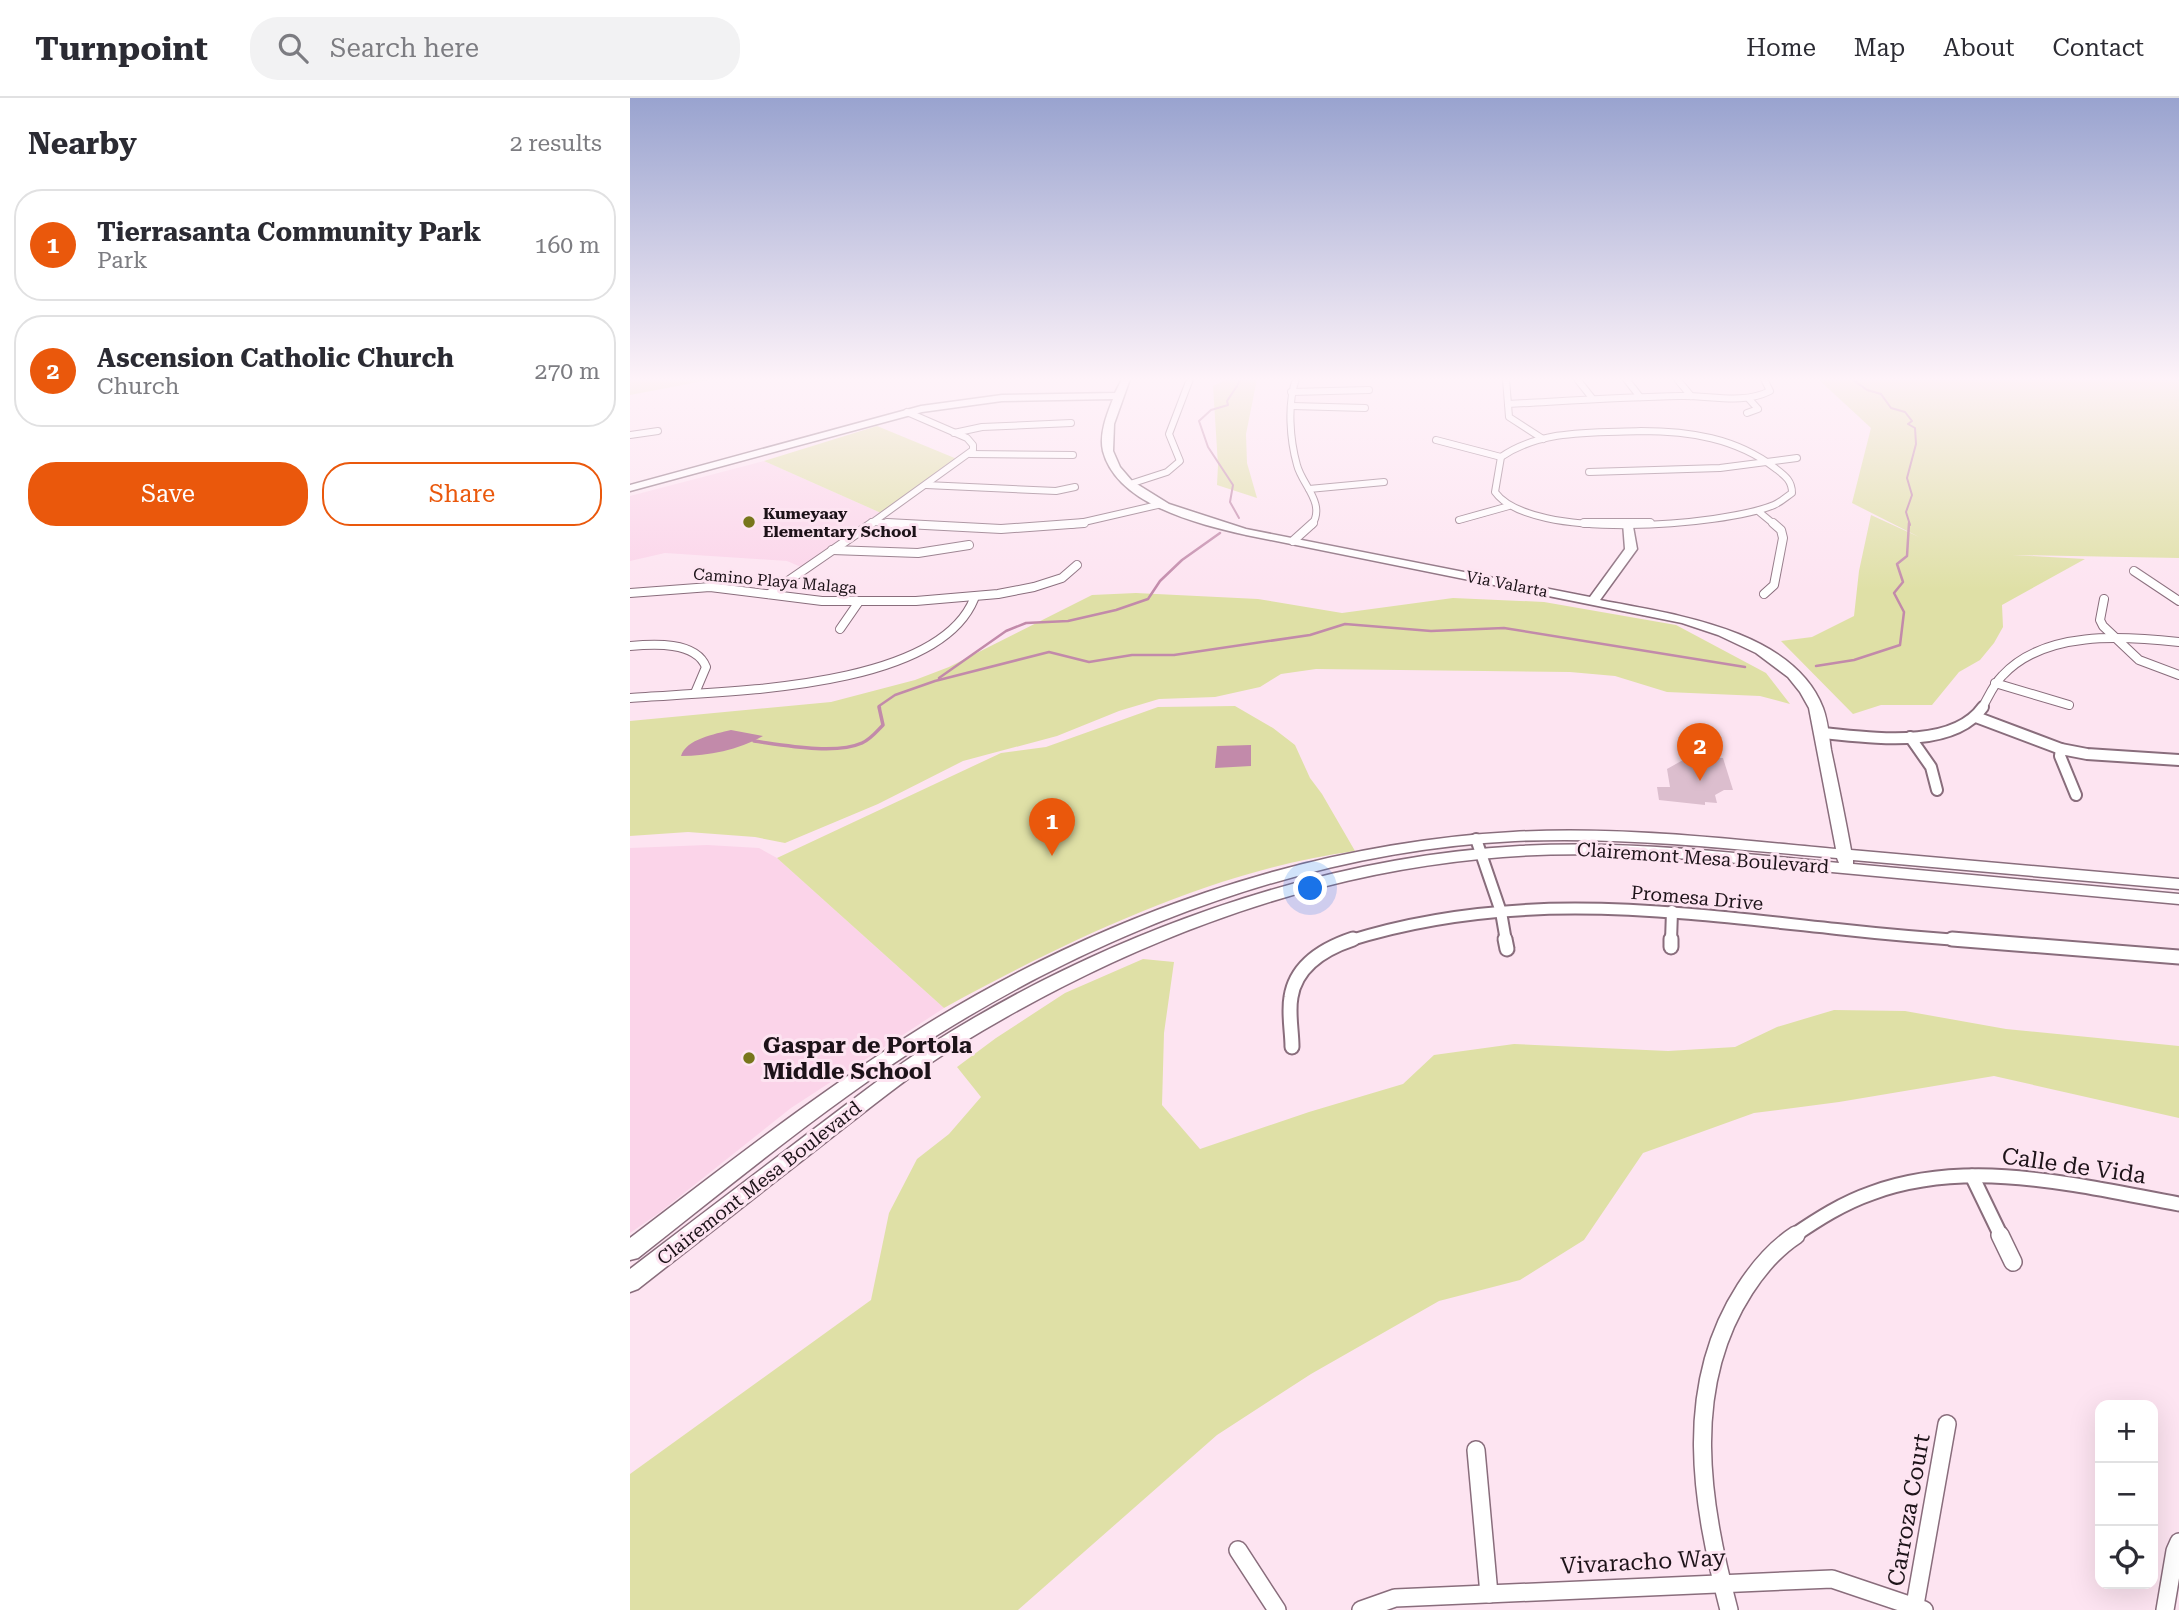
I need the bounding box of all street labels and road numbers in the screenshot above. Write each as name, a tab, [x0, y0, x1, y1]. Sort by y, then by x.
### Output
street label: Camino Playa Malaga	[692, 564, 858, 598]
street label: Via Valarta	[1465, 567, 1550, 601]
street label: Clairemont Mesa Boulevard	[1576, 838, 1830, 878]
street label: Promesa Drive	[1630, 881, 1764, 915]
street label: Clairemont Mesa Boulevard	[652, 1096, 866, 1270]
street label: Calle de Vida	[2000, 1143, 2148, 1190]
street label: Carroza Court	[1882, 1431, 1936, 1588]
street label: Vivaracho Way	[1560, 1544, 1727, 1580]

